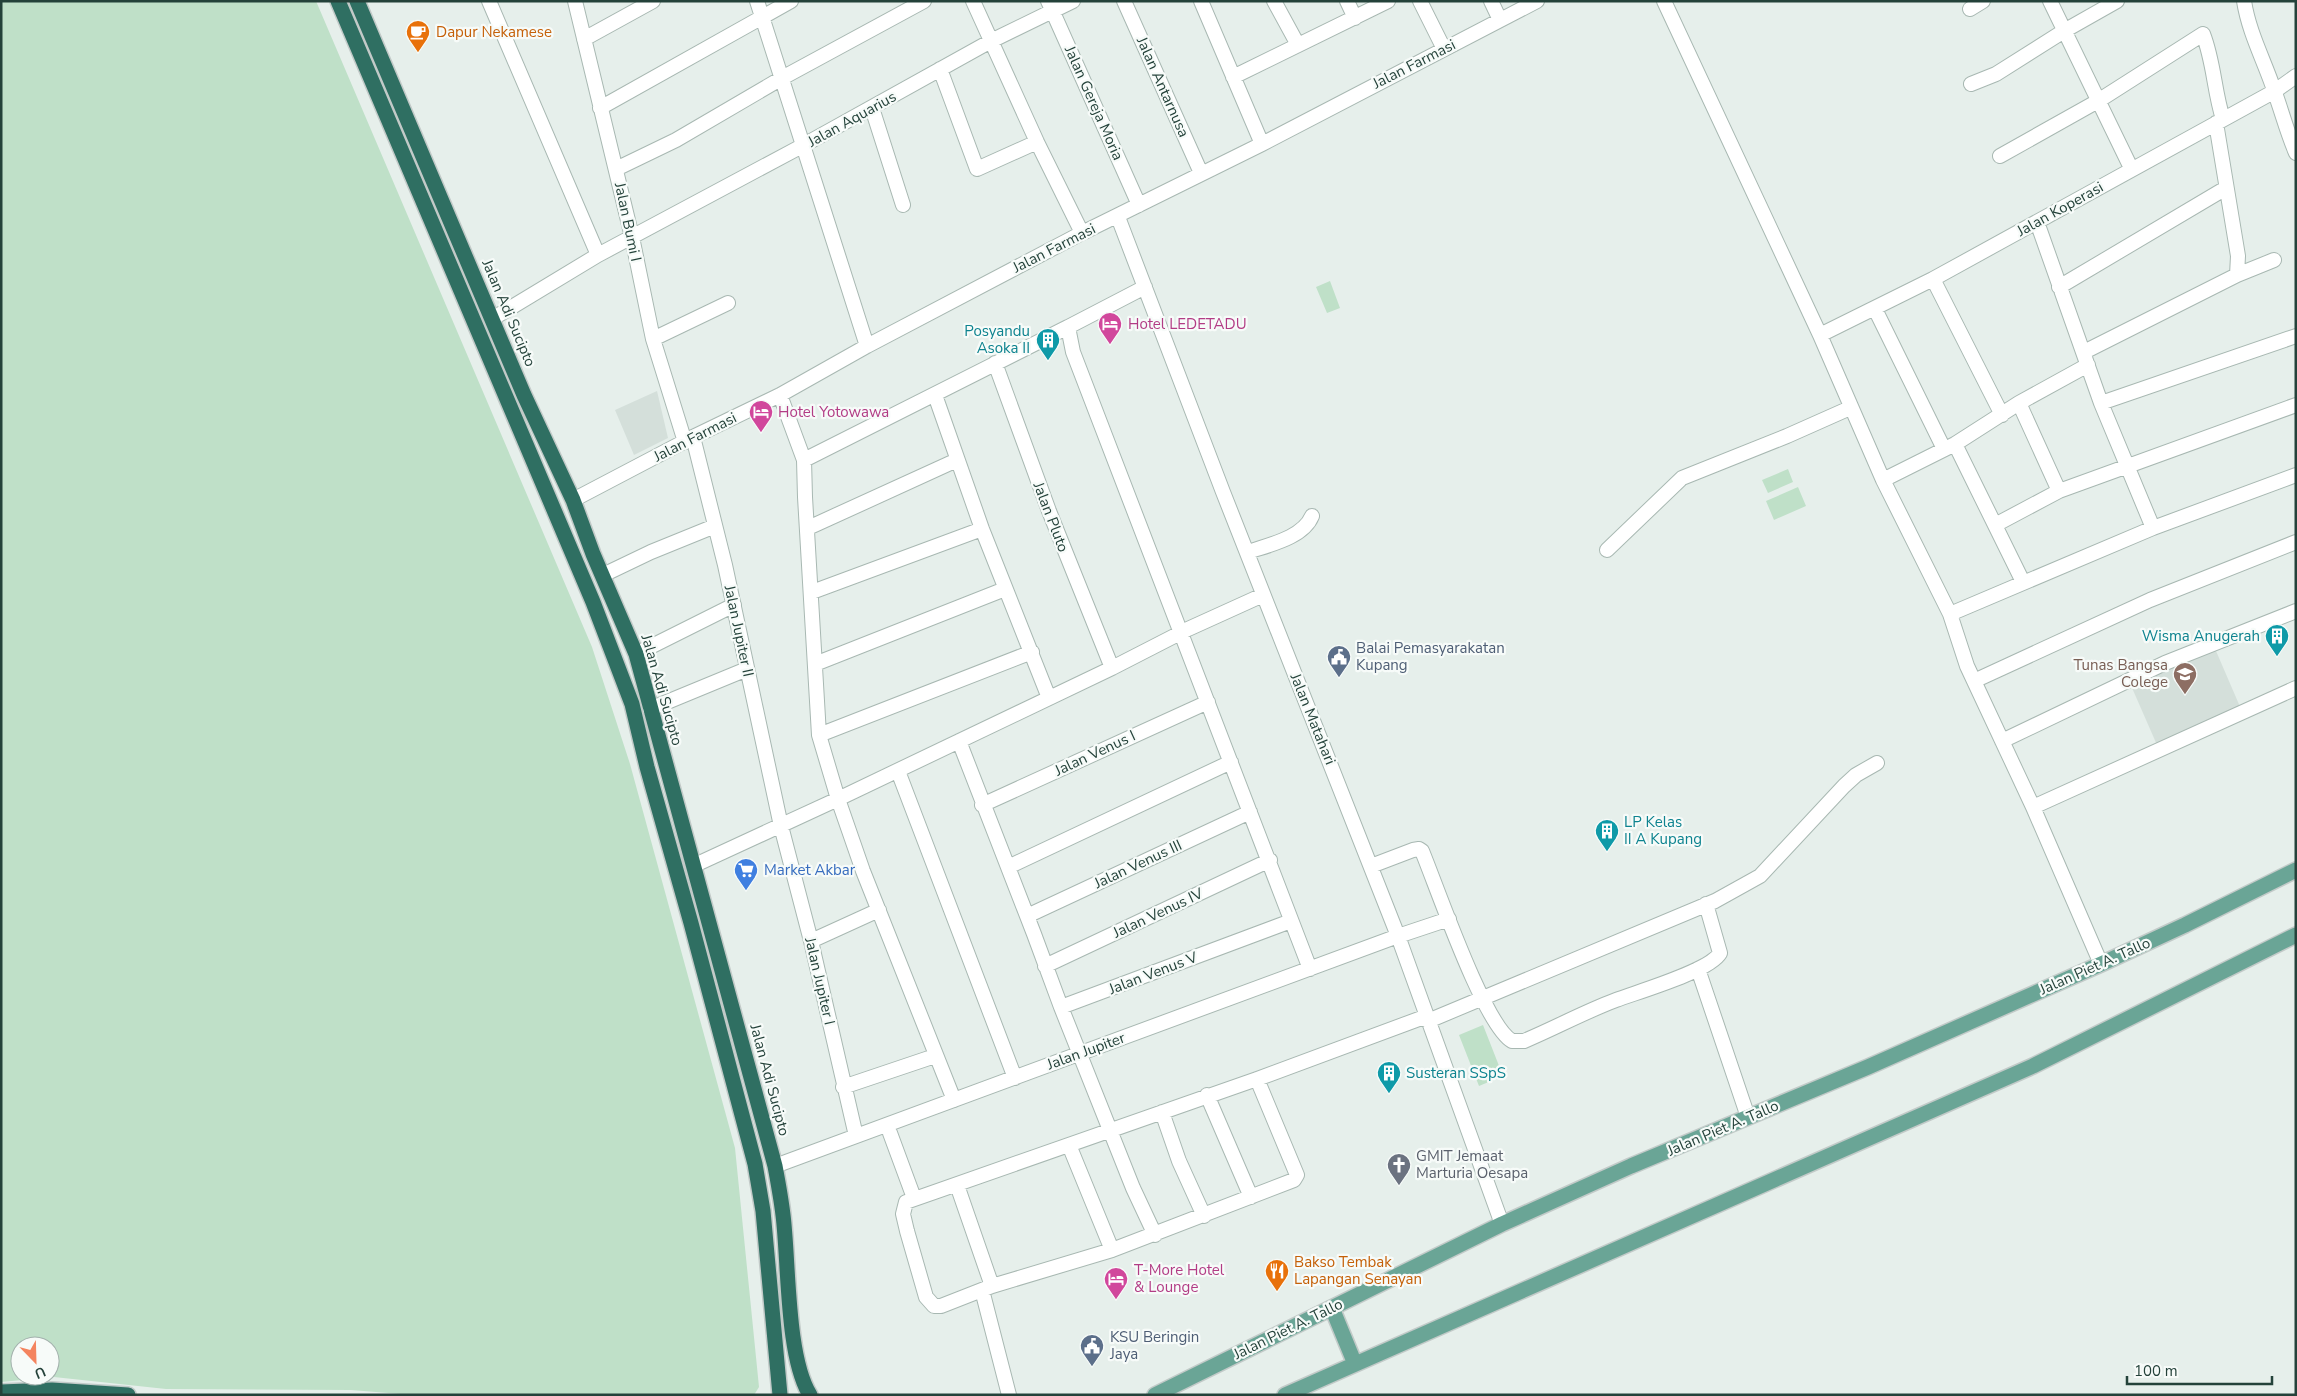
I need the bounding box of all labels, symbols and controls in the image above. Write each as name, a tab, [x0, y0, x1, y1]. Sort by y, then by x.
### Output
cafe icon: Dapur Nekamese	[405, 19, 431, 53]
place label: Dapur Nekamese	[436, 22, 552, 42]
street label: Jalan Antarnusa	[1132, 33, 1194, 140]
street label: Jalan Farmasi	[1368, 35, 1459, 94]
street label: Jalan Gereja Moria	[1059, 42, 1128, 163]
street label: Jalan Aquarius	[803, 86, 900, 152]
street label: Jalan Koperasi	[2012, 177, 2107, 241]
street label: Jalan Bumi I	[610, 180, 646, 263]
street label: Jalan Farmasi	[1008, 219, 1099, 278]
street label: Jalan Adi Sucipto	[477, 255, 541, 370]
hotel icon: Hotel LEDETADU	[1097, 311, 1123, 345]
place label: Hotel LEDETADU	[1128, 314, 1247, 334]
place label: Posyandu Asoka II	[964, 321, 1030, 358]
building icon: Posyandu Asoka II	[1035, 327, 1061, 361]
hotel icon: Hotel Yotowawa	[748, 399, 774, 433]
place label: Hotel Yotowawa	[778, 402, 889, 422]
street label: Jalan Farmasi	[649, 408, 740, 467]
street label: Jalan Pluto	[1028, 478, 1073, 555]
street label: Jalan Jupiter II	[719, 582, 758, 679]
building icon: Wisma Anugerah	[2264, 623, 2290, 657]
place label: Wisma Anugerah	[2142, 626, 2260, 646]
street label: Jalan Adi Sucipto	[636, 631, 687, 748]
place label: Balai Pemasyarakatan Kupang	[1356, 638, 1505, 675]
public building icon: Balai Pemasyarakatan Kupang	[1326, 644, 1352, 678]
place label: Tunas Bangsa Colege	[2074, 655, 2168, 692]
school or university icon: Tunas Bangsa Colege	[2172, 661, 2198, 695]
street label: Jalan Matahari	[1285, 669, 1340, 768]
street label: Jalan Venus I	[1051, 726, 1139, 781]
place label: LP Kelas II A Kupang	[1624, 812, 1702, 849]
building icon: LP Kelas II A Kupang	[1594, 818, 1620, 852]
street label: Jalan Venus III	[1090, 835, 1185, 893]
supermarket icon: Market Akbar	[733, 857, 759, 891]
place label: Market Akbar	[764, 860, 856, 880]
street label: Jalan Venus IV	[1109, 883, 1207, 943]
street label: Jalan Piet A. Tallo	[2036, 933, 2153, 1000]
street label: Jalan Jupiter I	[800, 934, 840, 1027]
street label: Jalan Venus V	[1105, 947, 1201, 999]
street label: Jalan Adi Sucipto	[745, 1021, 795, 1138]
street label: Jalan Jupiter	[1043, 1027, 1128, 1075]
building icon: Susteran SSpS	[1376, 1060, 1402, 1094]
place label: Susteran SSpS	[1406, 1063, 1506, 1083]
street label: Jalan Piet A. Tallo	[1663, 1096, 1782, 1161]
place label: GMIT Jemaat Marturia Oesapa	[1416, 1146, 1528, 1183]
church icon: GMIT Jemaat Marturia Oesapa	[1386, 1152, 1412, 1186]
place label: Bakso Tembak Lapangan Senayan	[1294, 1252, 1422, 1289]
restaurant icon: Bakso Tembak Lapangan Senayan	[1264, 1258, 1290, 1292]
place label: T-More Hotel & Lounge	[1134, 1260, 1225, 1297]
hotel icon: T-More Hotel & Lounge	[1103, 1266, 1129, 1300]
street label: Jalan Piet A. Tallo	[1229, 1294, 1346, 1365]
place label: KSU Beringin Jaya	[1109, 1327, 1199, 1364]
public building icon: KSU Beringin Jaya	[1079, 1333, 1105, 1367]
north arrow	[10, 1336, 60, 1386]
scale bar	[2127, 1354, 2272, 1386]
text: 100 m	[2134, 1361, 2178, 1381]
text: U	[31, 1362, 48, 1383]

